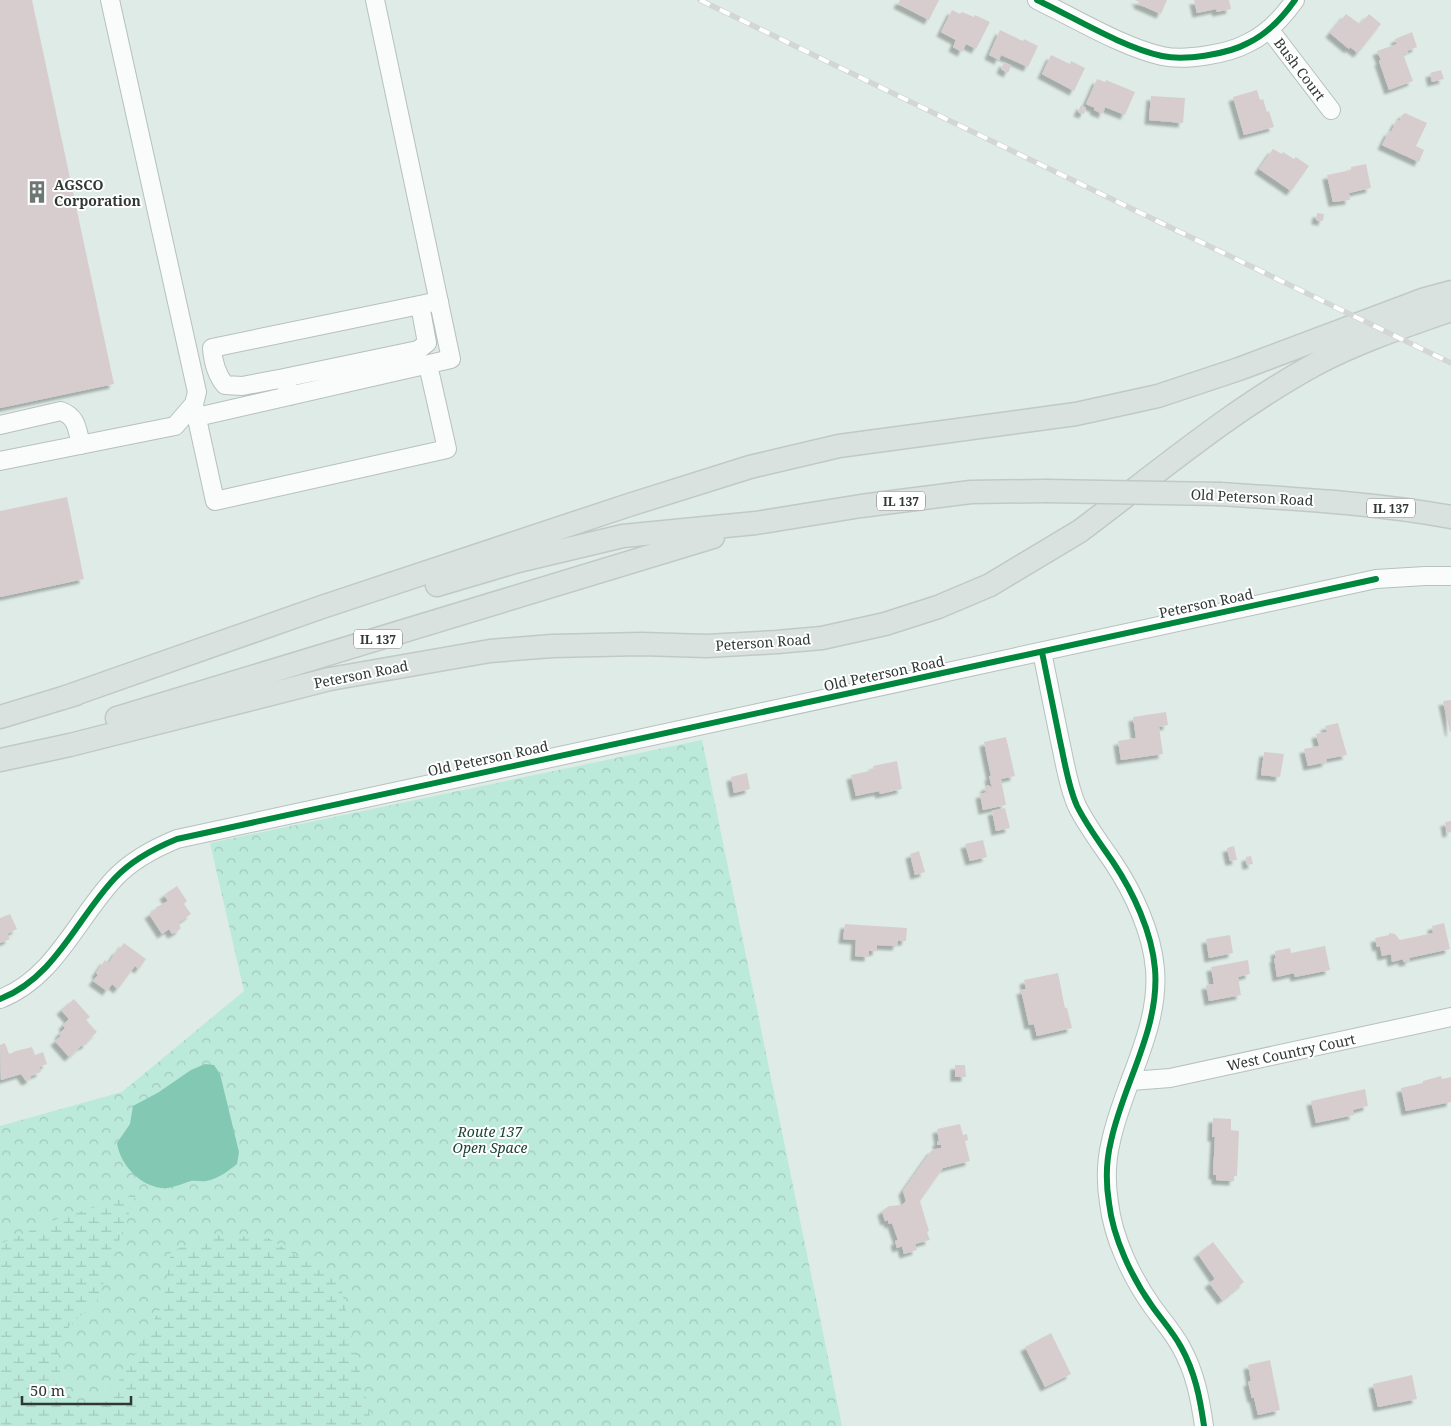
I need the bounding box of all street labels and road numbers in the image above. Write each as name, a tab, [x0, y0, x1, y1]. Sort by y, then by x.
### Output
street label: Bush Court	[1270, 34, 1330, 104]
street label: Old Peterson Road	[1190, 484, 1314, 510]
road number: IL 137	[877, 492, 925, 511]
road number: IL 137	[1367, 498, 1415, 518]
street label: Peterson Road	[1157, 584, 1255, 622]
street label: Peterson Road	[715, 629, 812, 655]
road number: IL 137	[354, 630, 402, 648]
street label: Old Peterson Road	[822, 651, 946, 695]
street label: Peterson Road	[312, 655, 410, 692]
street label: Old Peterson Road	[426, 736, 550, 780]
street label: West Country Court	[1225, 1029, 1357, 1075]

